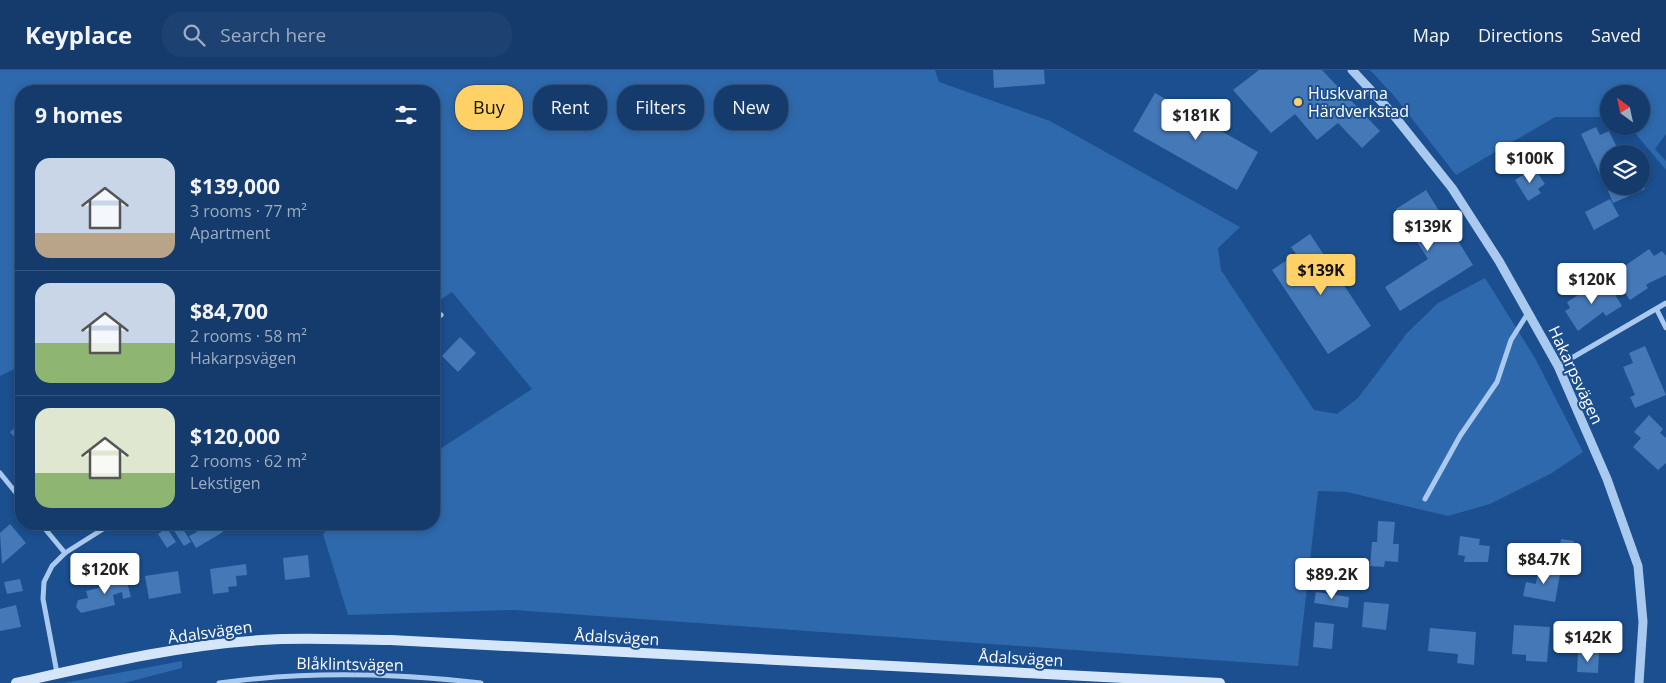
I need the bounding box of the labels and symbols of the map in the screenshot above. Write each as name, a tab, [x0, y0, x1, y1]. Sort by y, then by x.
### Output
place label: Huskvarna Härdverkstad	[1308, 82, 1409, 122]
north arrow	[1600, 85, 1650, 135]
marker: Huskvarna Härdverkstad	[1292, 96, 1304, 108]
pin: $181K	[1161, 98, 1231, 141]
pin: $100K	[1495, 142, 1565, 184]
pin: $139K	[1393, 210, 1463, 252]
pin: $139K	[1286, 254, 1356, 296]
pin: $120K	[1557, 262, 1627, 305]
street label: Hakarpsvägen	[1544, 322, 1608, 428]
pin: $84.7K	[1503, 542, 1585, 585]
pin: $120K	[70, 552, 140, 595]
pin: $89.2K	[1291, 558, 1373, 600]
street label: Ådalsvägen	[166, 615, 254, 649]
pin: $142K	[1553, 620, 1623, 663]
street label: Ådalsvägen	[574, 624, 660, 650]
street label: Ådalsvägen	[978, 645, 1064, 671]
street label: Blåklintsvägen	[296, 652, 404, 676]

